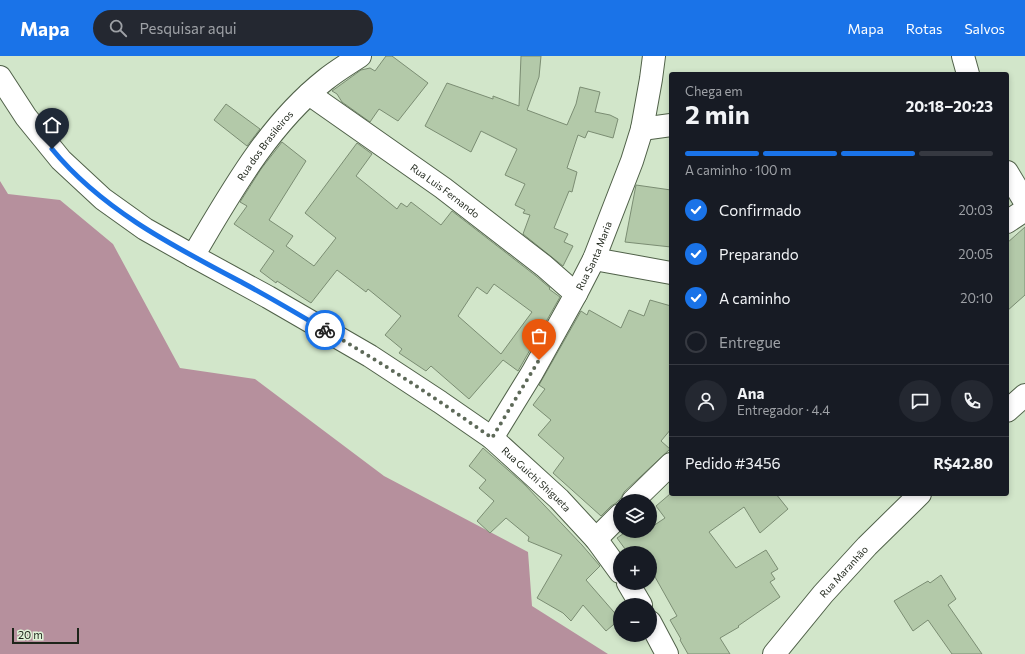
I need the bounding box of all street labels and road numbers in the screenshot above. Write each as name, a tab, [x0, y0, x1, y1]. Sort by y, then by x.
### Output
street label: Rua dos Brasileiros	[234, 108, 296, 183]
street label: Rua Luis Fernando	[408, 161, 482, 220]
street label: Rua Santa Maria	[573, 220, 614, 292]
street label: Rua Guichi Shigueta	[499, 444, 573, 514]
street label: Rua Maranhão	[817, 543, 870, 600]

